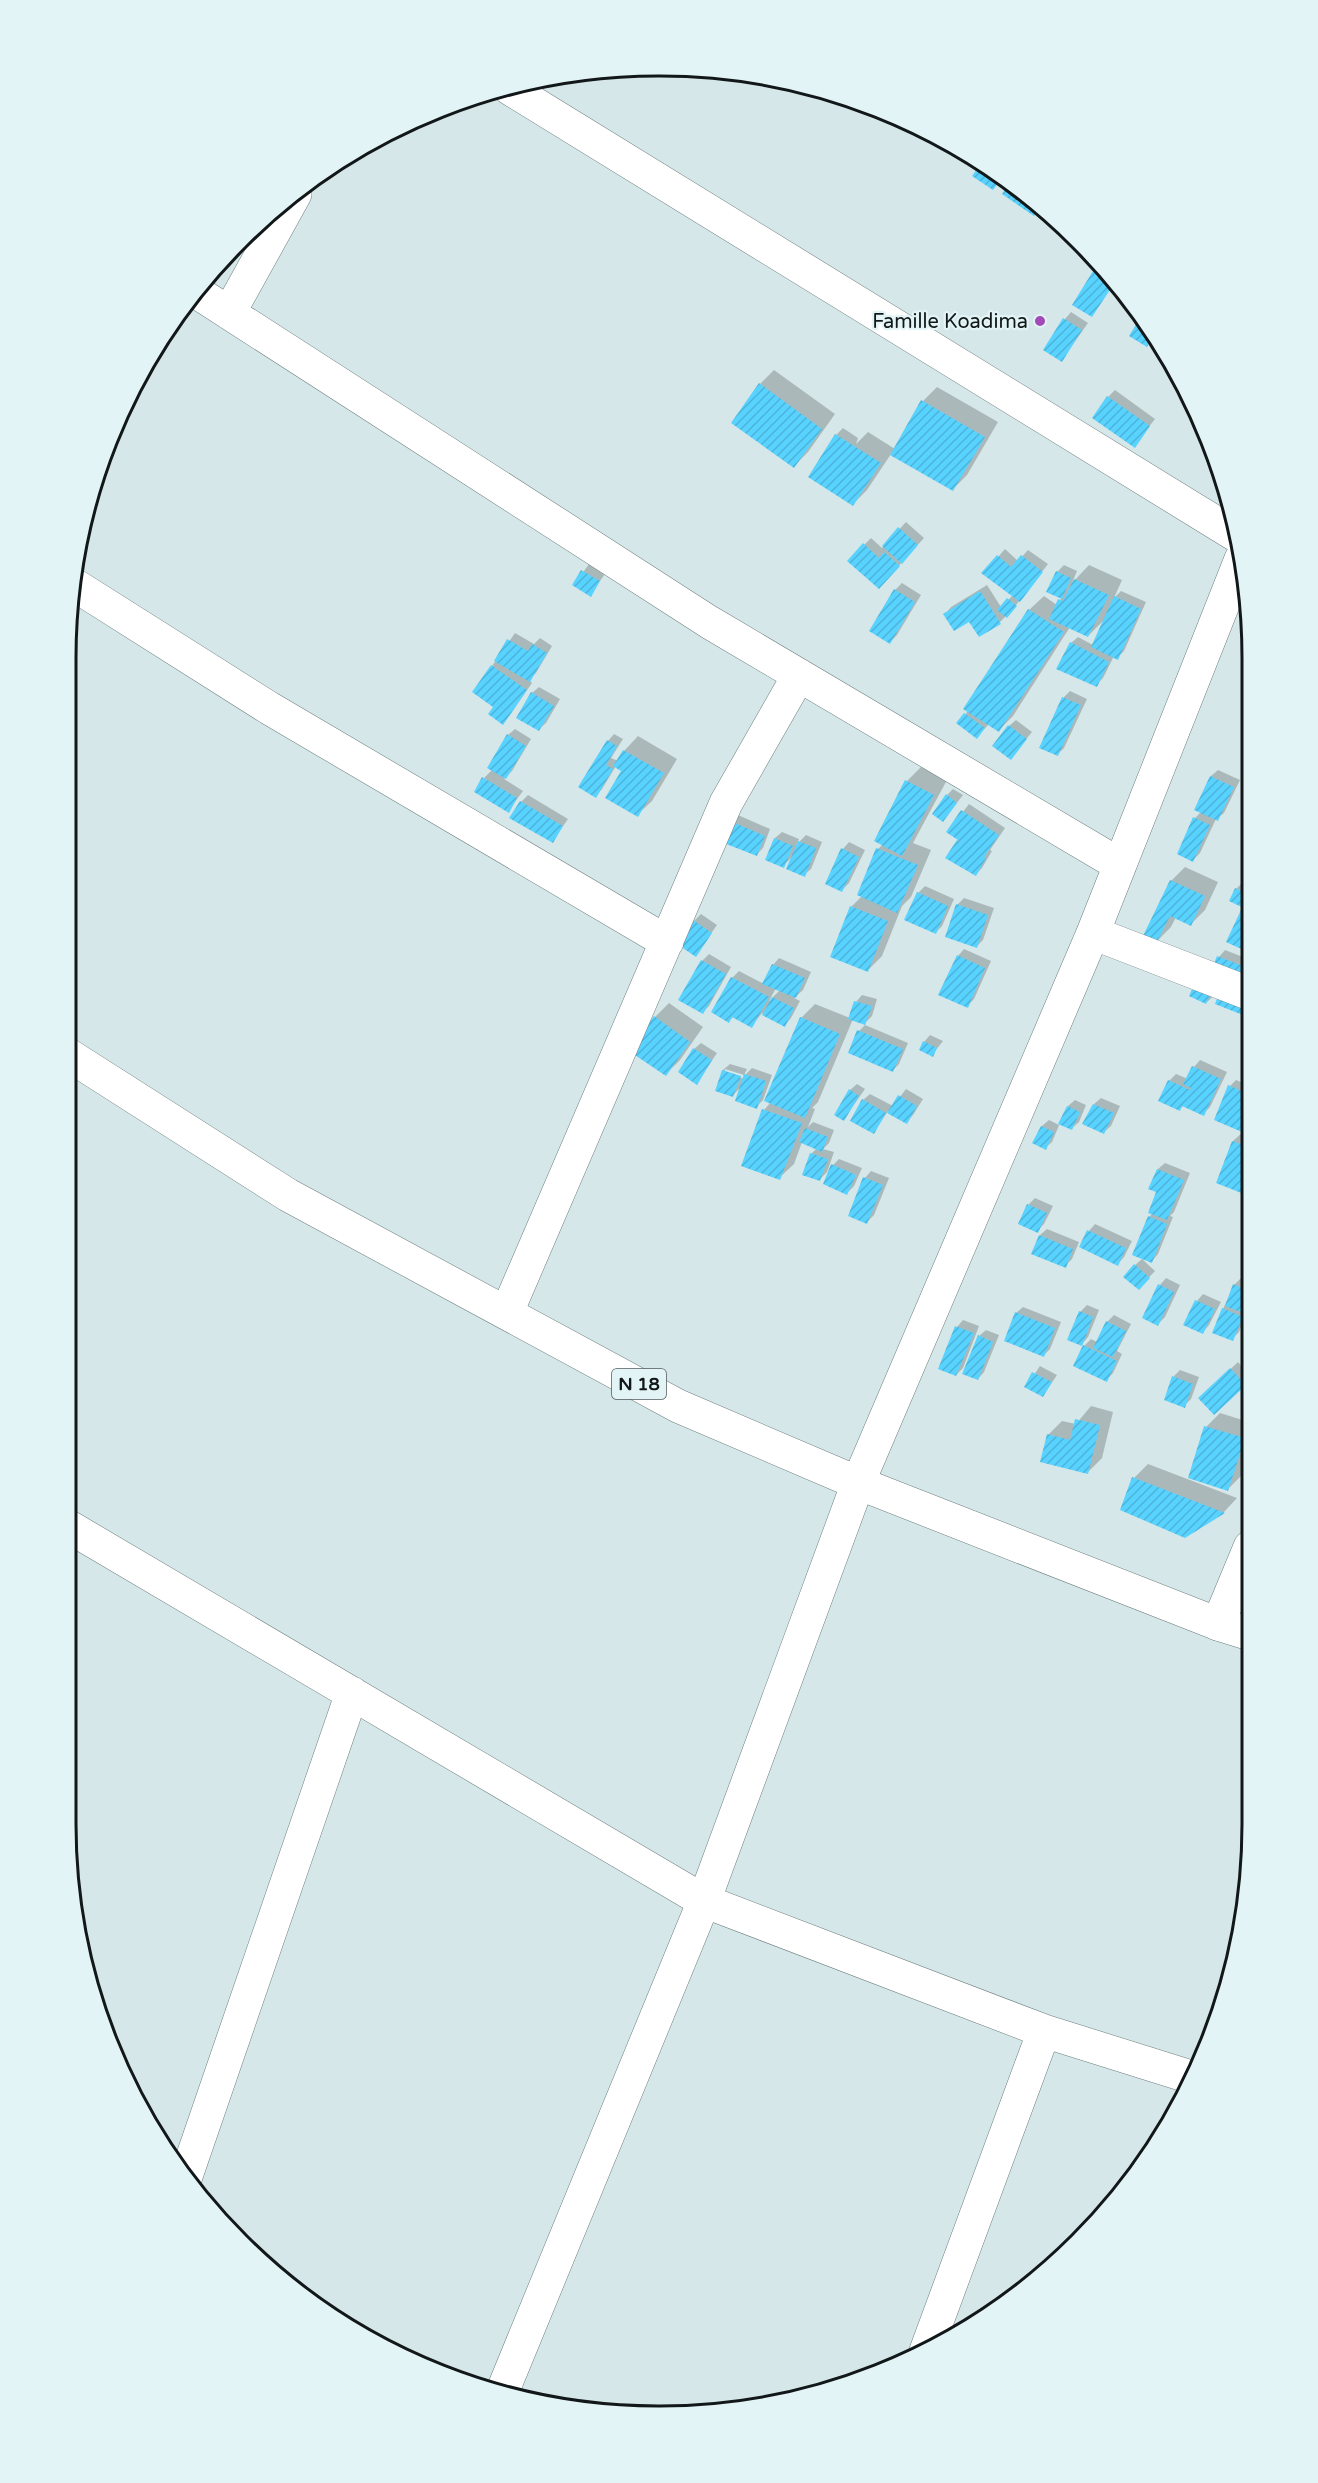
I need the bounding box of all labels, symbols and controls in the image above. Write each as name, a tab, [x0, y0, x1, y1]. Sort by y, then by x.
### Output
place label: Famille Koadima	[872, 310, 1028, 334]
marker: Famille Koadima	[1033, 314, 1047, 328]
road number: N 18	[612, 1369, 666, 1399]

